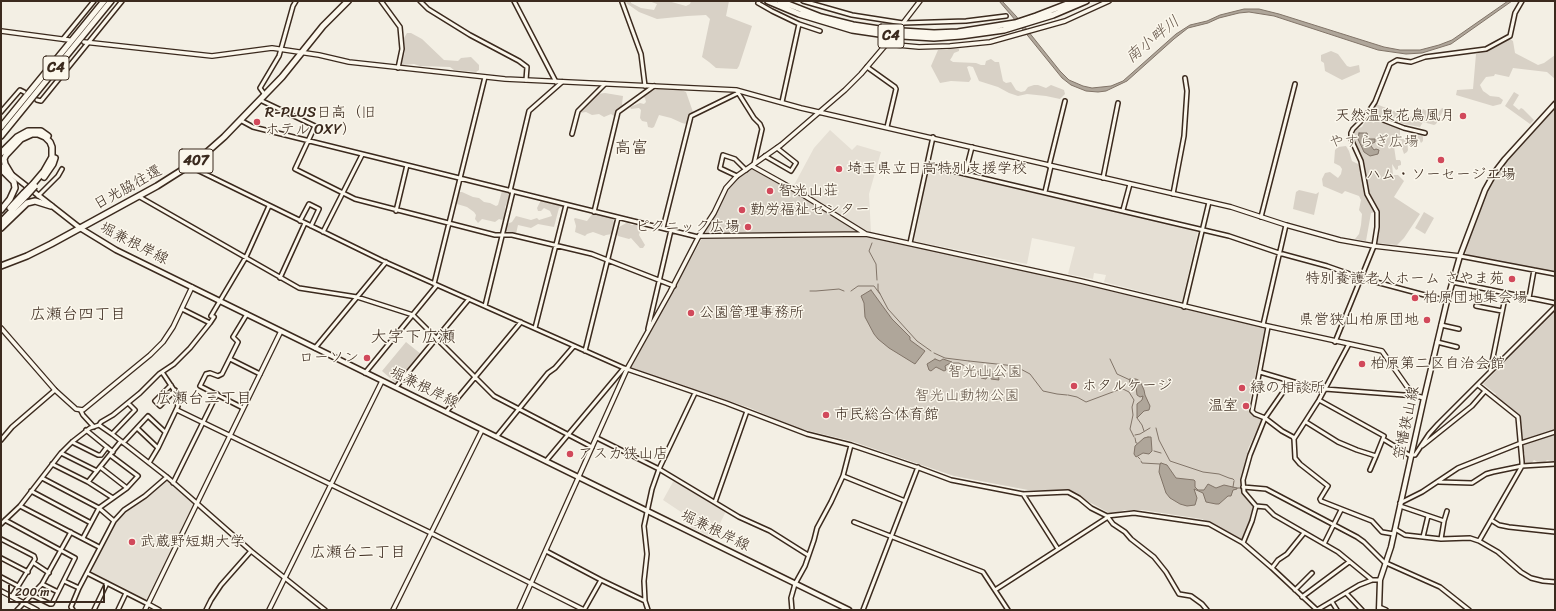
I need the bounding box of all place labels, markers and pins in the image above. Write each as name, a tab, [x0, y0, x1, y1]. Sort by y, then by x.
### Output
place label: R-PLUS日高（旧 ホテル OXY）	[265, 104, 376, 139]
place label: 天然温泉花鳥風月	[1335, 107, 1455, 125]
marker: 天然温泉花鳥風月	[1458, 111, 1468, 121]
marker: R-PLUS日高（旧 ホテル OXY）	[252, 117, 262, 127]
marker: ハム・ソーセージ工場	[1436, 155, 1446, 165]
place label: 埼玉県立日高特別支援学校	[847, 160, 1027, 178]
marker: 埼玉県立日高特別支援学校	[834, 164, 844, 174]
place label: ハム・ソーセージ工場	[1366, 166, 1516, 184]
place label: 智光山荘	[778, 182, 838, 200]
marker: 智光山荘	[765, 186, 775, 196]
place label: 勤労福祉センター	[750, 201, 870, 219]
marker: 勤労福祉センター	[737, 205, 747, 215]
place label: ピクニック広場	[635, 218, 740, 236]
marker: ピクニック広場	[743, 222, 753, 232]
place label: 特別養護老人ホーム さやま苑	[1305, 270, 1504, 288]
marker: 特別養護老人ホーム さやま苑	[1507, 274, 1517, 284]
place label: 柏原団地集会場	[1423, 289, 1528, 307]
marker: 柏原団地集会場	[1410, 293, 1420, 303]
place label: 公園管理事務所	[699, 304, 804, 322]
marker: 公園管理事務所	[686, 308, 696, 318]
place label: 県営狭山柏原団地	[1299, 311, 1419, 329]
marker: 県営狭山柏原団地	[1422, 315, 1432, 325]
place label: ローソン	[299, 349, 359, 367]
marker: ローソン	[362, 353, 372, 363]
place label: 柏原第二区自治会館	[1370, 355, 1505, 373]
marker: 柏原第二区自治会館	[1357, 359, 1367, 369]
place label: ホタルケージ	[1082, 377, 1172, 395]
place label: 緑の相談所	[1250, 379, 1325, 397]
marker: ホタルケージ	[1069, 381, 1079, 391]
marker: 緑の相談所	[1237, 383, 1247, 393]
place label: 温室	[1208, 397, 1238, 415]
marker: 温室	[1241, 401, 1251, 411]
place label: 市民総合体育館	[834, 406, 939, 424]
marker: 市民総合体育館	[821, 410, 831, 420]
place label: アスカ狭山店	[578, 445, 668, 463]
marker: アスカ狭山店	[565, 449, 575, 459]
place label: 武蔵野短期大学	[140, 533, 245, 551]
marker: 武蔵野短期大学	[127, 537, 137, 547]

